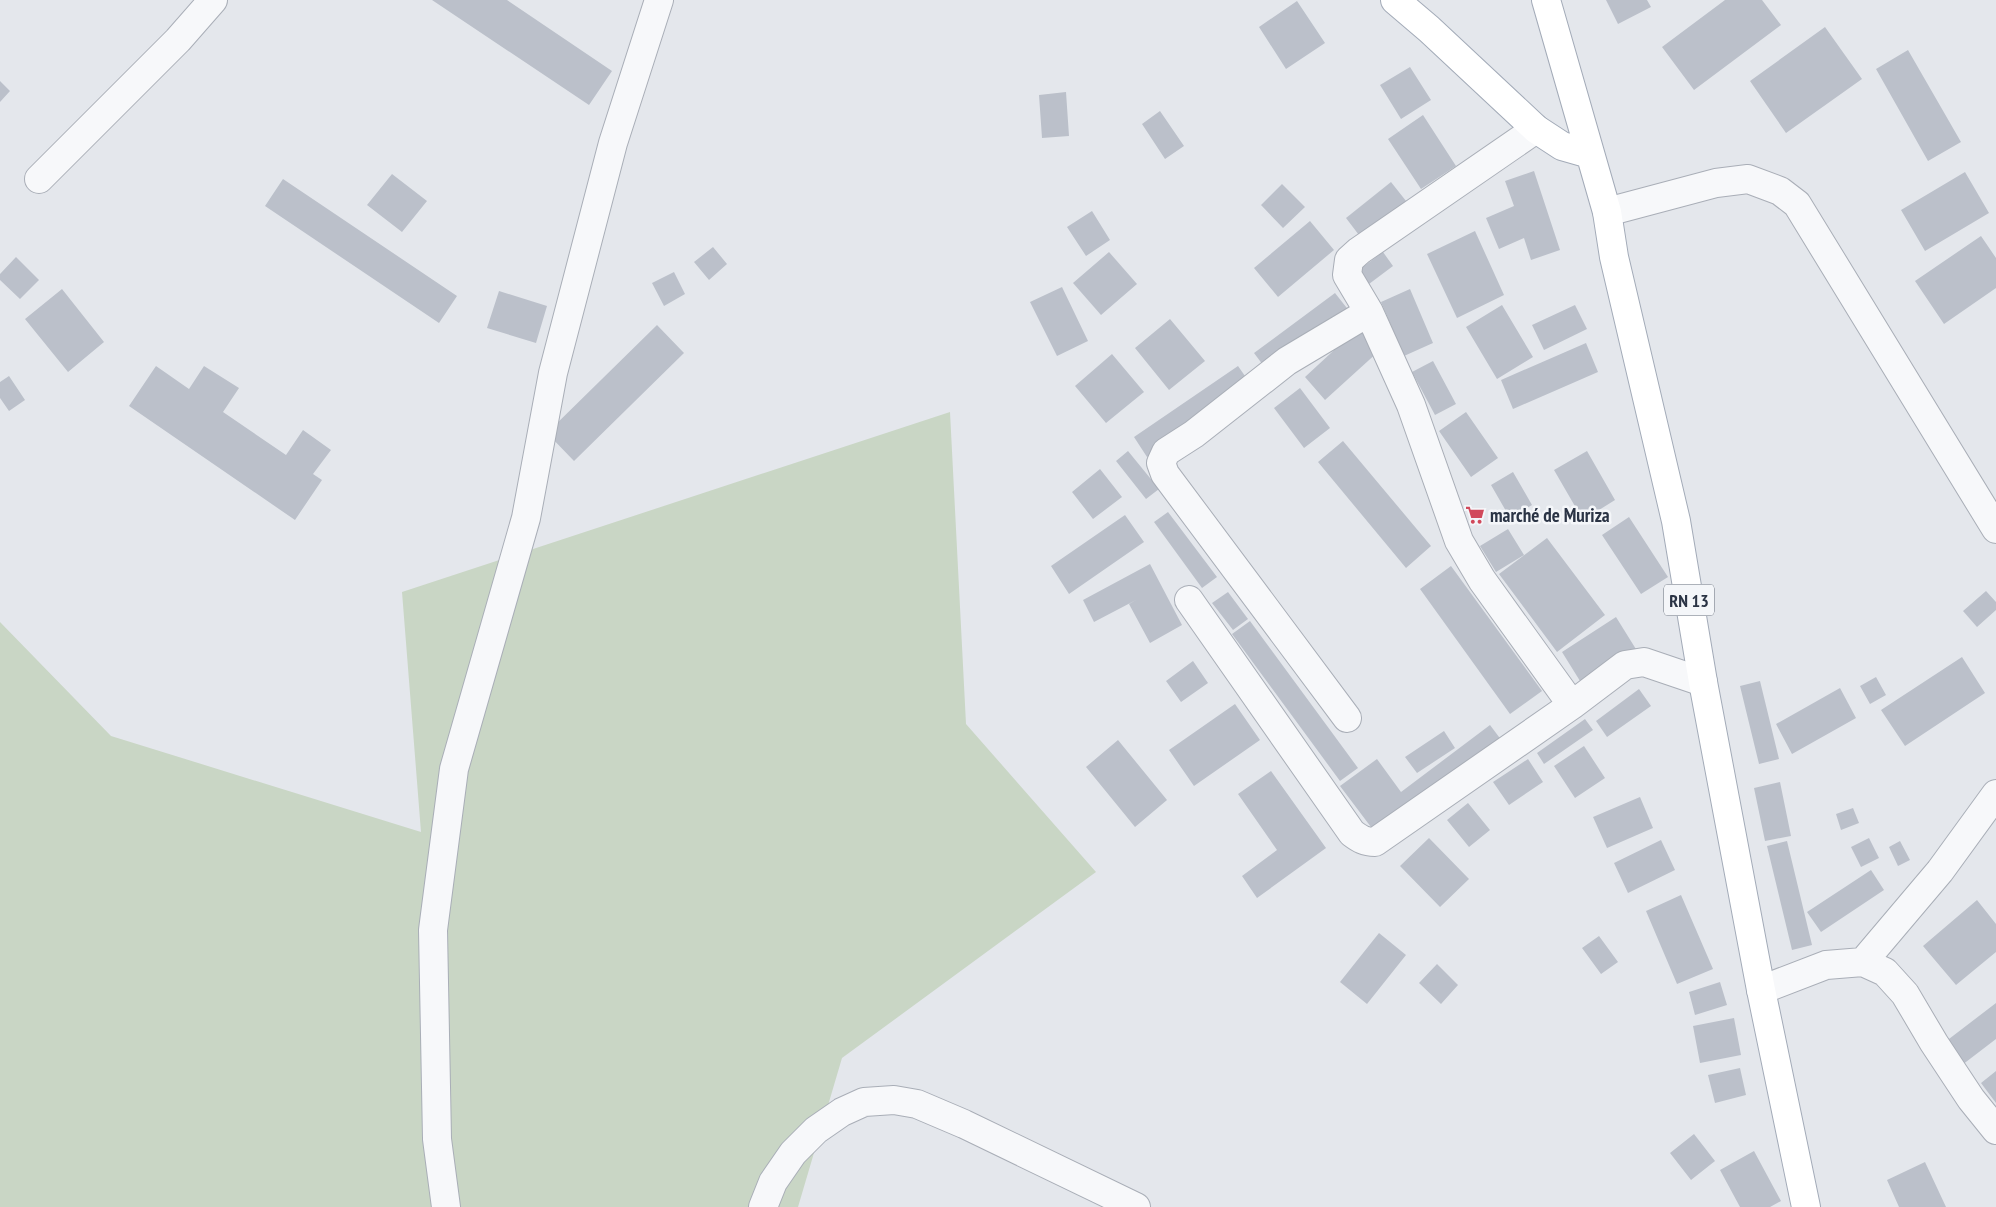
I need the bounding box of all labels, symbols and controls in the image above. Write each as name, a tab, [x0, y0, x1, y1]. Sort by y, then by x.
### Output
place label: marché de Muriza	[1490, 503, 1610, 527]
supermarket icon: marché de Muriza	[1464, 504, 1486, 526]
road number: RN 13	[1664, 584, 1714, 616]

